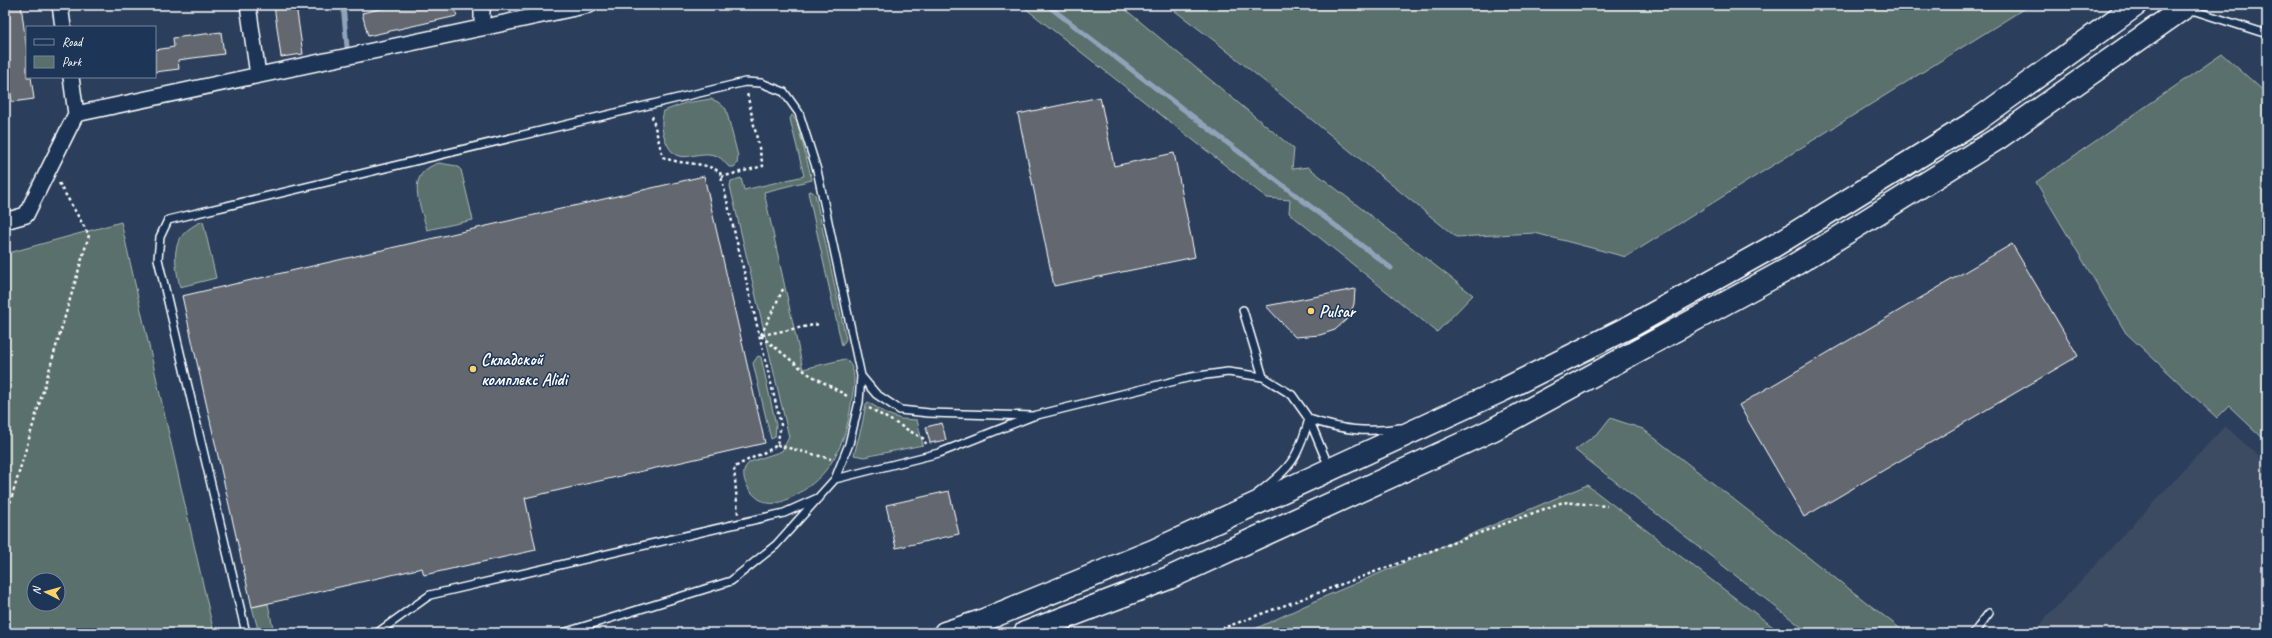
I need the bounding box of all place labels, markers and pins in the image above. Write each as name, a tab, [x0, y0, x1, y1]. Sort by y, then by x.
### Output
place label: Pulsar	[1319, 301, 1357, 322]
marker: Pulsar	[1306, 306, 1316, 316]
place label: Складской комплекс Alidi	[481, 349, 570, 390]
marker: Складской комплекс Alidi	[468, 364, 478, 374]

